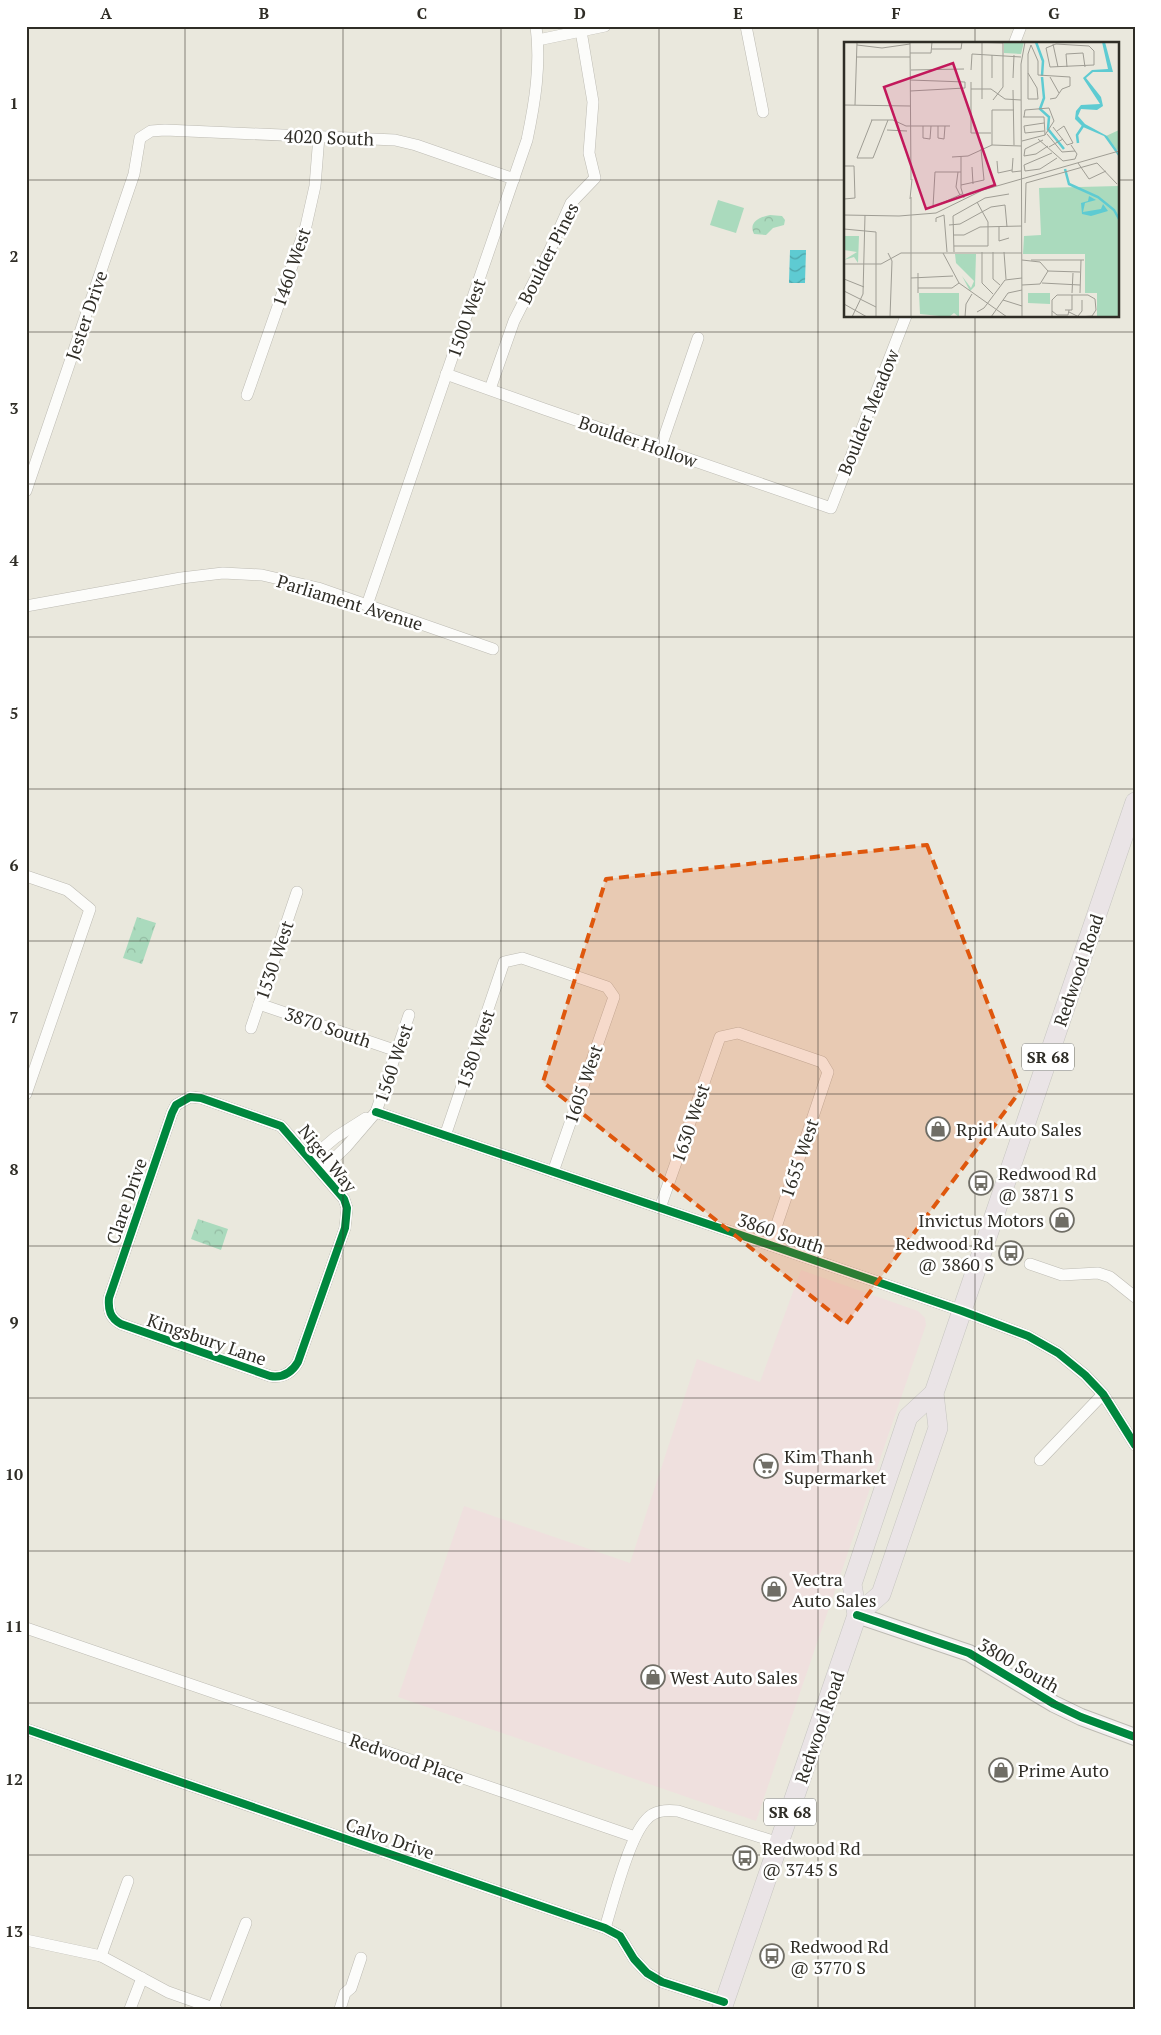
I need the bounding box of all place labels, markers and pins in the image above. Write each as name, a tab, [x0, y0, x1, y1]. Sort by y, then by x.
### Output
shop icon: Rpid Auto Sales	[925, 1116, 951, 1142]
place label: Rpid Auto Sales	[956, 1117, 1082, 1141]
place label: Redwood Rd @ 3871 S	[998, 1161, 1097, 1206]
bus stop icon: Redwood Rd @ 3871 S	[968, 1170, 994, 1196]
shop icon: Invictus Motors	[1049, 1207, 1075, 1233]
place label: Invictus Motors	[918, 1208, 1044, 1232]
place label: Redwood Rd @ 3860 S	[895, 1231, 994, 1276]
bus stop icon: Redwood Rd @ 3860 S	[998, 1240, 1024, 1266]
place label: Kim Thanh Supermarket	[784, 1444, 887, 1489]
supermarket icon: Kim Thanh Supermarket	[753, 1453, 779, 1479]
place label: Vectra Auto Sales	[792, 1567, 877, 1612]
shop icon: Vectra Auto Sales	[761, 1576, 787, 1602]
shop icon: West Auto Sales	[640, 1664, 666, 1690]
place label: West Auto Sales	[670, 1665, 798, 1689]
shop icon: Prime Auto	[988, 1757, 1014, 1783]
place label: Prime Auto	[1018, 1758, 1109, 1782]
place label: Redwood Rd @ 3745 S	[762, 1836, 861, 1881]
bus stop icon: Redwood Rd @ 3745 S	[732, 1845, 758, 1871]
place label: Redwood Rd @ 3770 S	[790, 1934, 889, 1979]
bus stop icon: Redwood Rd @ 3770 S	[759, 1943, 785, 1969]

